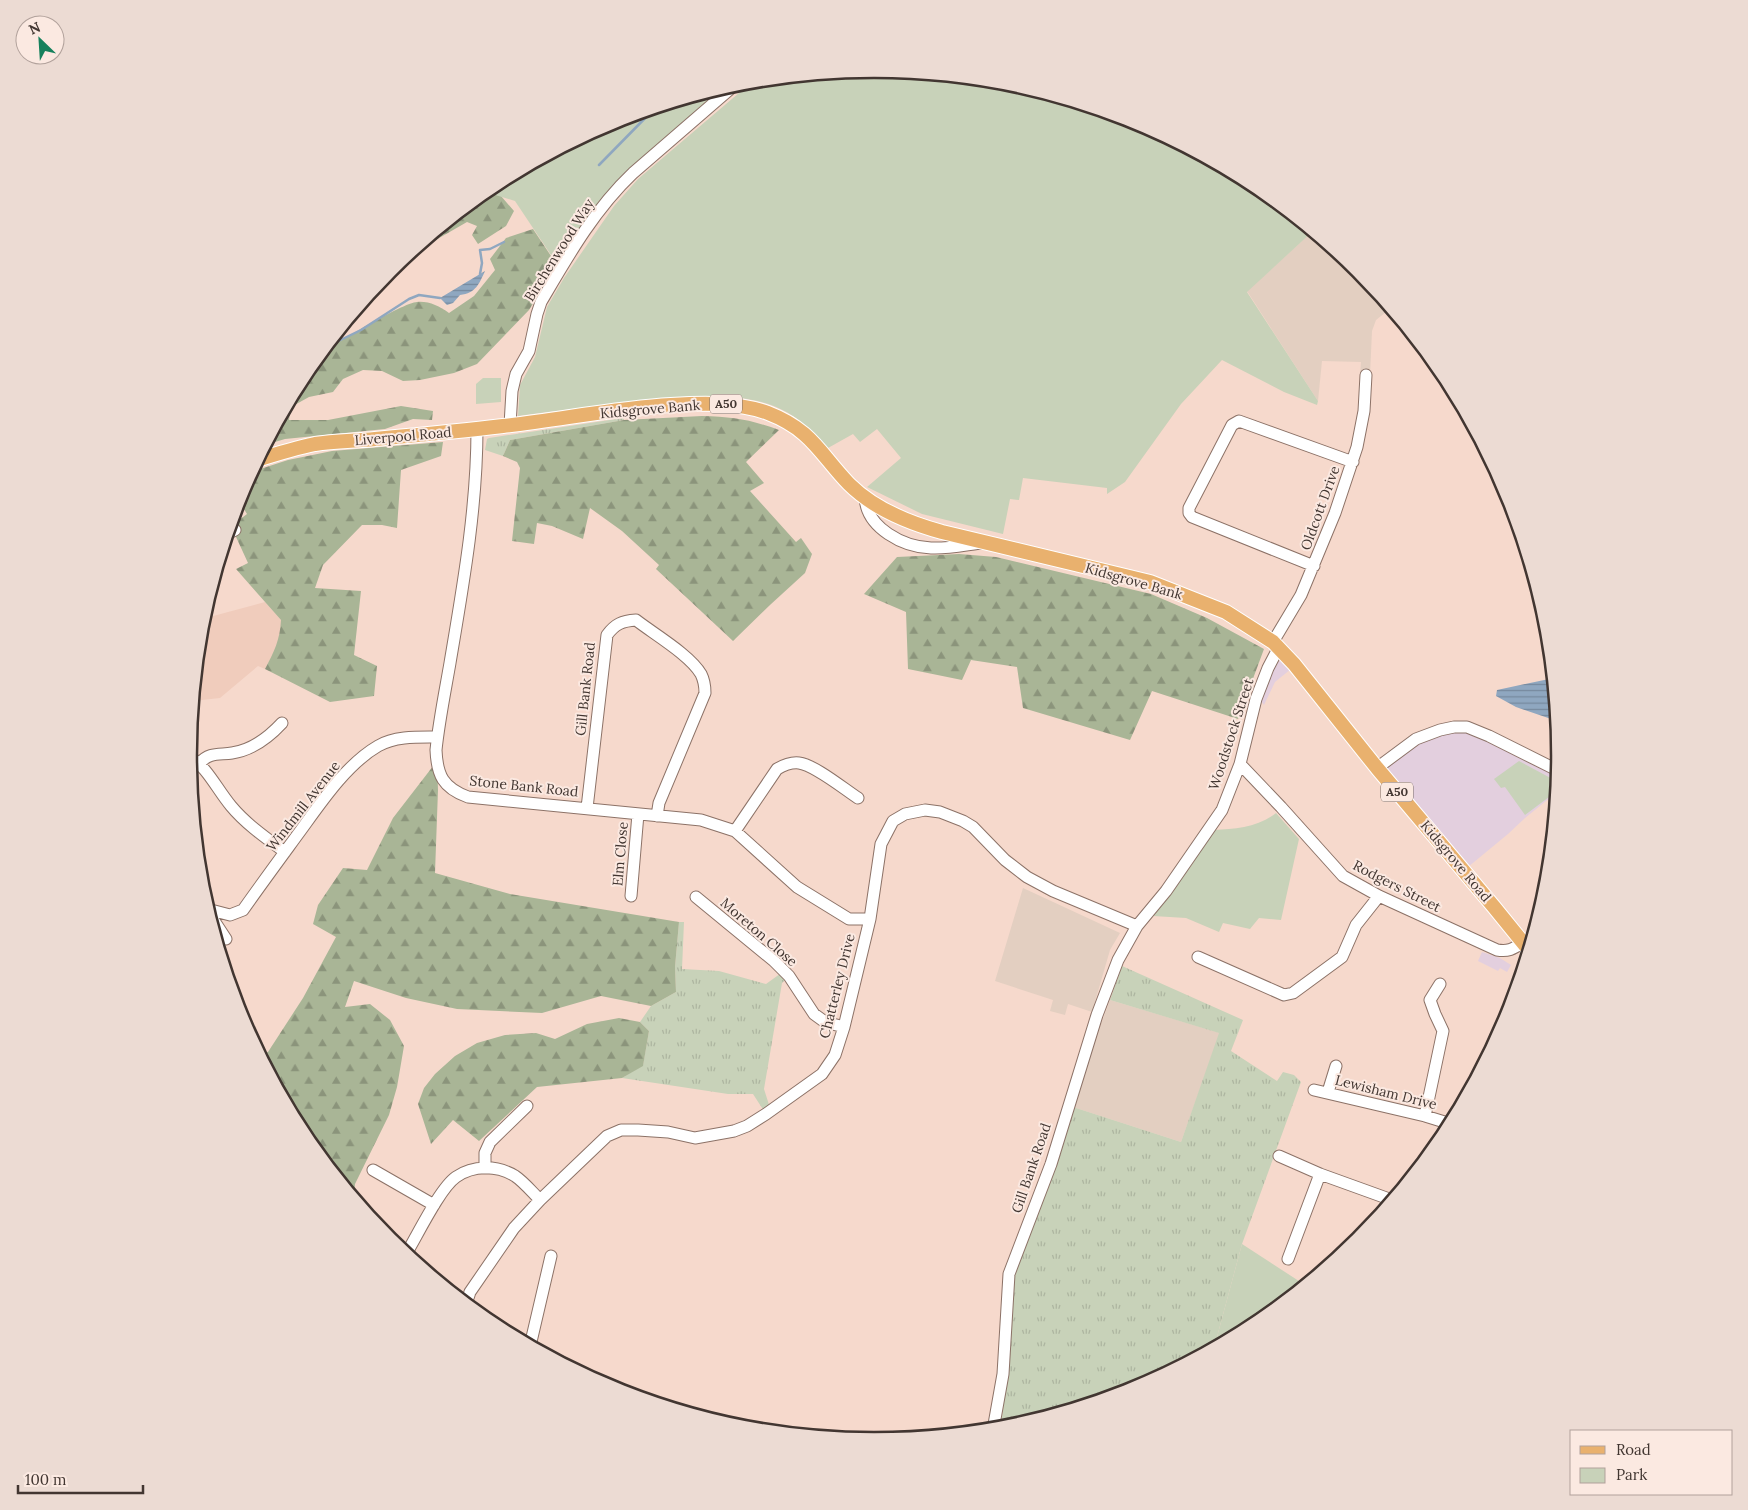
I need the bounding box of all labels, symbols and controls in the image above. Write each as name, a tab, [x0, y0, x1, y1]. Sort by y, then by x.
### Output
north arrow	[15, 15, 65, 65]
text: N	[26, 18, 43, 39]
street label: Birchenwood Way	[520, 195, 598, 305]
road number: A50	[710, 394, 742, 414]
street label: Kidsgrove Bank	[599, 396, 701, 422]
street label: Liverpool Road	[354, 423, 452, 449]
street label: Oldcott Drive	[1296, 463, 1344, 553]
street label: Kidsgrove Bank	[1083, 559, 1185, 604]
street label: Gill Bank Road	[571, 641, 599, 737]
street label: Woodstock Street	[1204, 675, 1258, 792]
street label: Windmill Avenue	[262, 757, 344, 855]
street label: Stone Bank Road	[469, 771, 579, 801]
road number: A50	[1381, 782, 1413, 802]
street label: Kidsgrove Road	[1417, 817, 1495, 905]
street label: Elm Close	[608, 821, 632, 887]
street label: Rodgers Street	[1350, 856, 1445, 916]
street label: Moreton Close	[717, 894, 801, 971]
street label: Chatterley Drive	[815, 931, 859, 1040]
street label: Lewisham Drive	[1333, 1071, 1439, 1113]
street label: Gill Bank Road	[1007, 1121, 1055, 1215]
legend	[1570, 1430, 1733, 1495]
text: Road	[1616, 1440, 1651, 1459]
scale bar	[18, 1462, 142, 1494]
text: Park	[1616, 1465, 1647, 1484]
text: 100 m	[25, 1470, 66, 1489]

